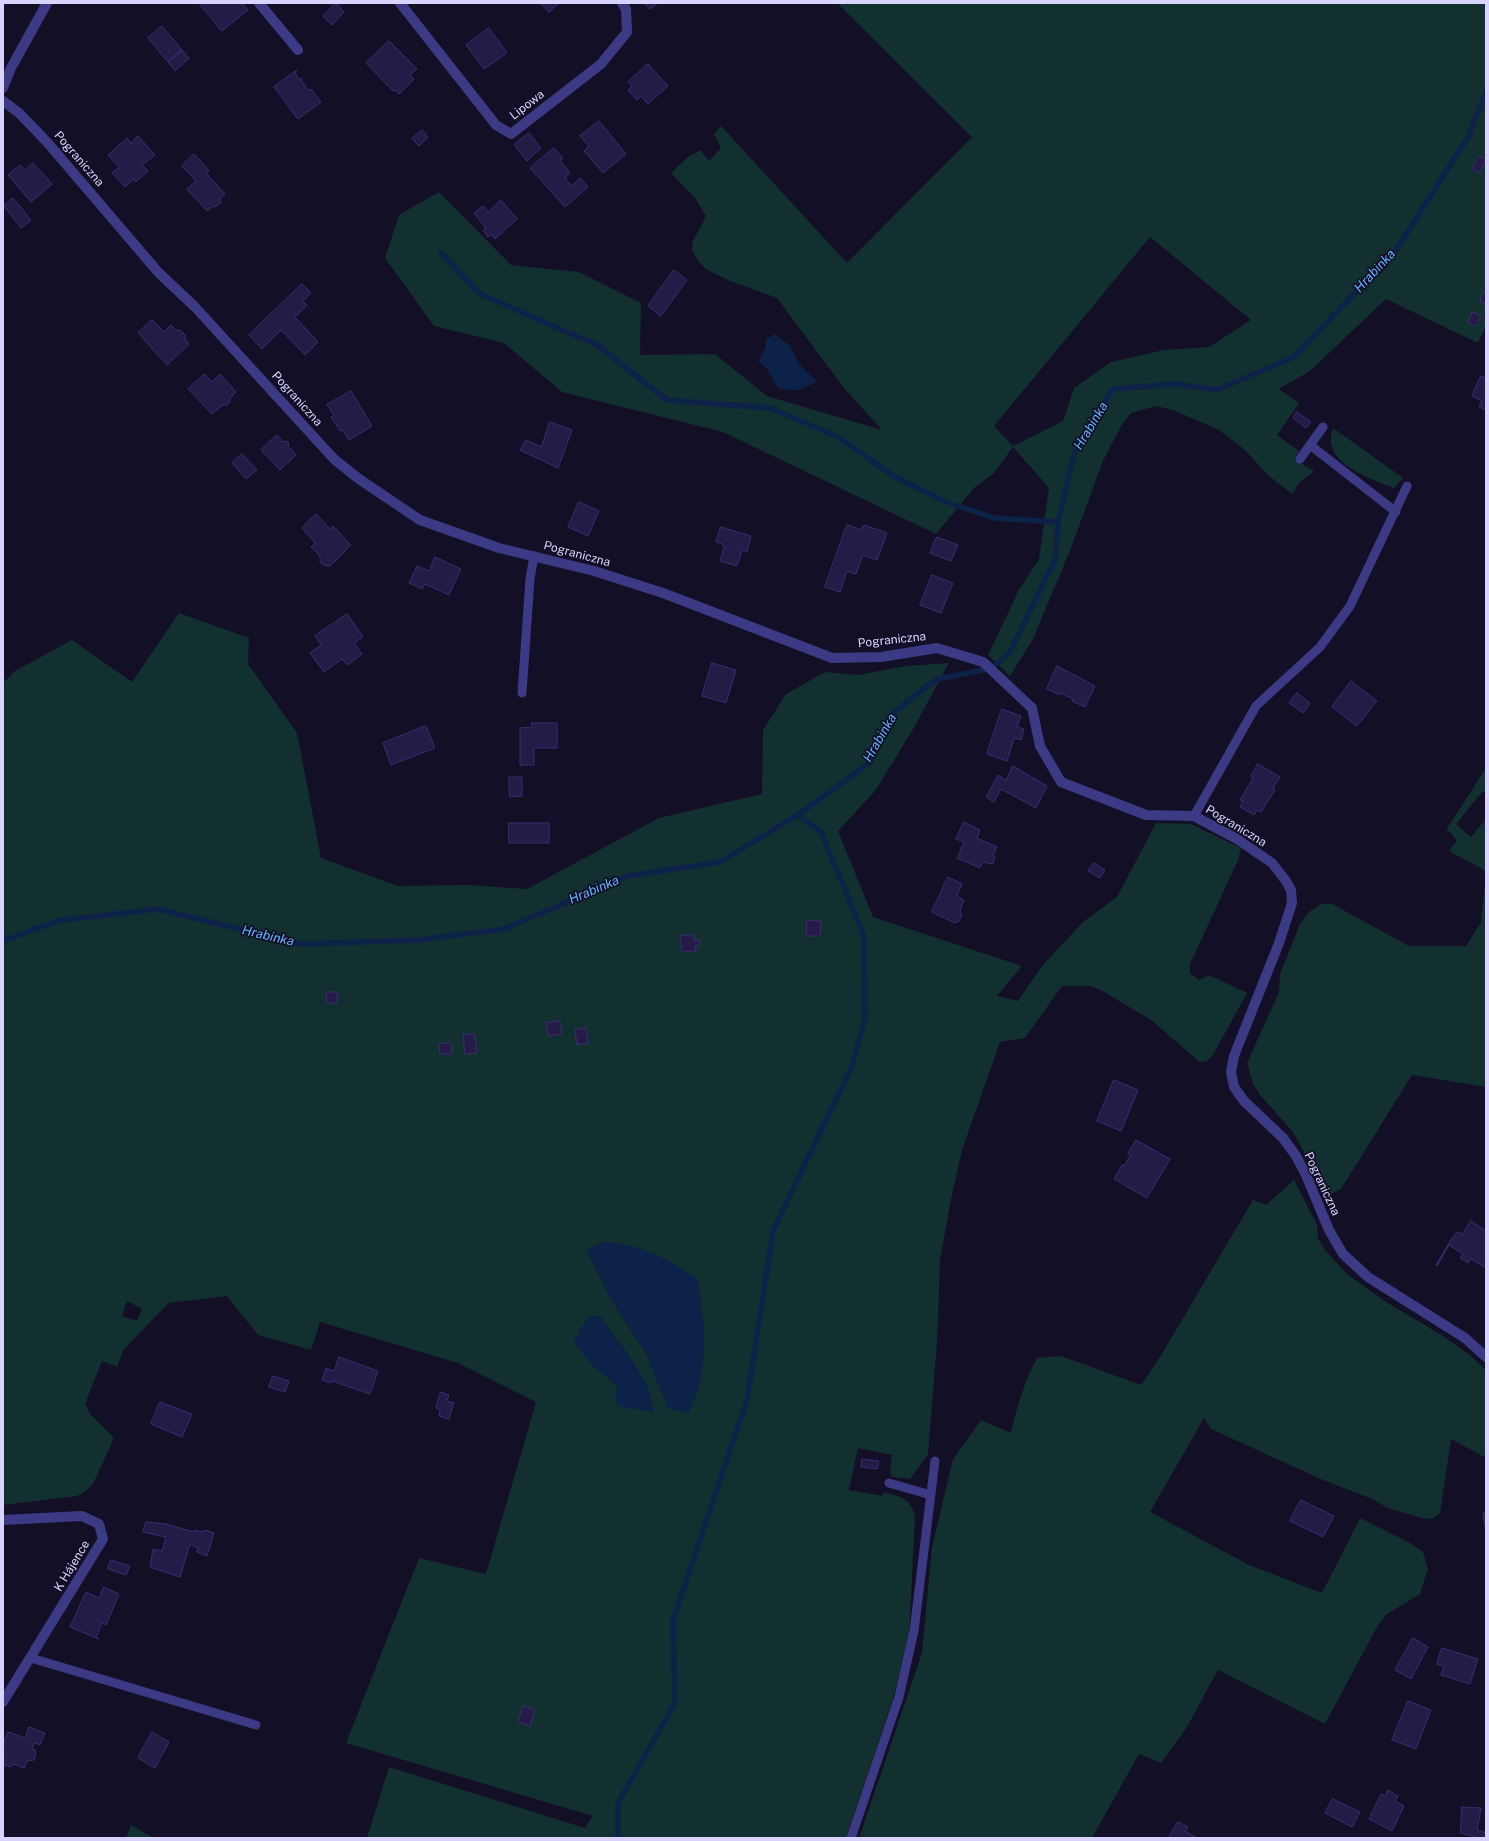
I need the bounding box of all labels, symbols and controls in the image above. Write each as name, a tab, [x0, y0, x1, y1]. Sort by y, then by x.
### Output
street label: Lipowa	[507, 87, 547, 123]
street label: Pograniczna	[51, 128, 107, 190]
water label: Hrabinka	[1351, 246, 1399, 296]
street label: Pograniczna	[269, 369, 325, 429]
water label: Hrabinka	[1071, 399, 1111, 453]
street label: Pograniczna	[542, 538, 612, 570]
street label: Pograniczna	[857, 629, 927, 651]
water label: Hrabinka	[860, 711, 900, 765]
street label: Pograniczna	[1203, 802, 1269, 850]
water label: Hrabinka	[567, 872, 621, 908]
water label: Hrabinka	[240, 922, 296, 950]
street label: Pograniczna	[1301, 1150, 1343, 1218]
street label: K Hájence	[51, 1538, 93, 1594]

